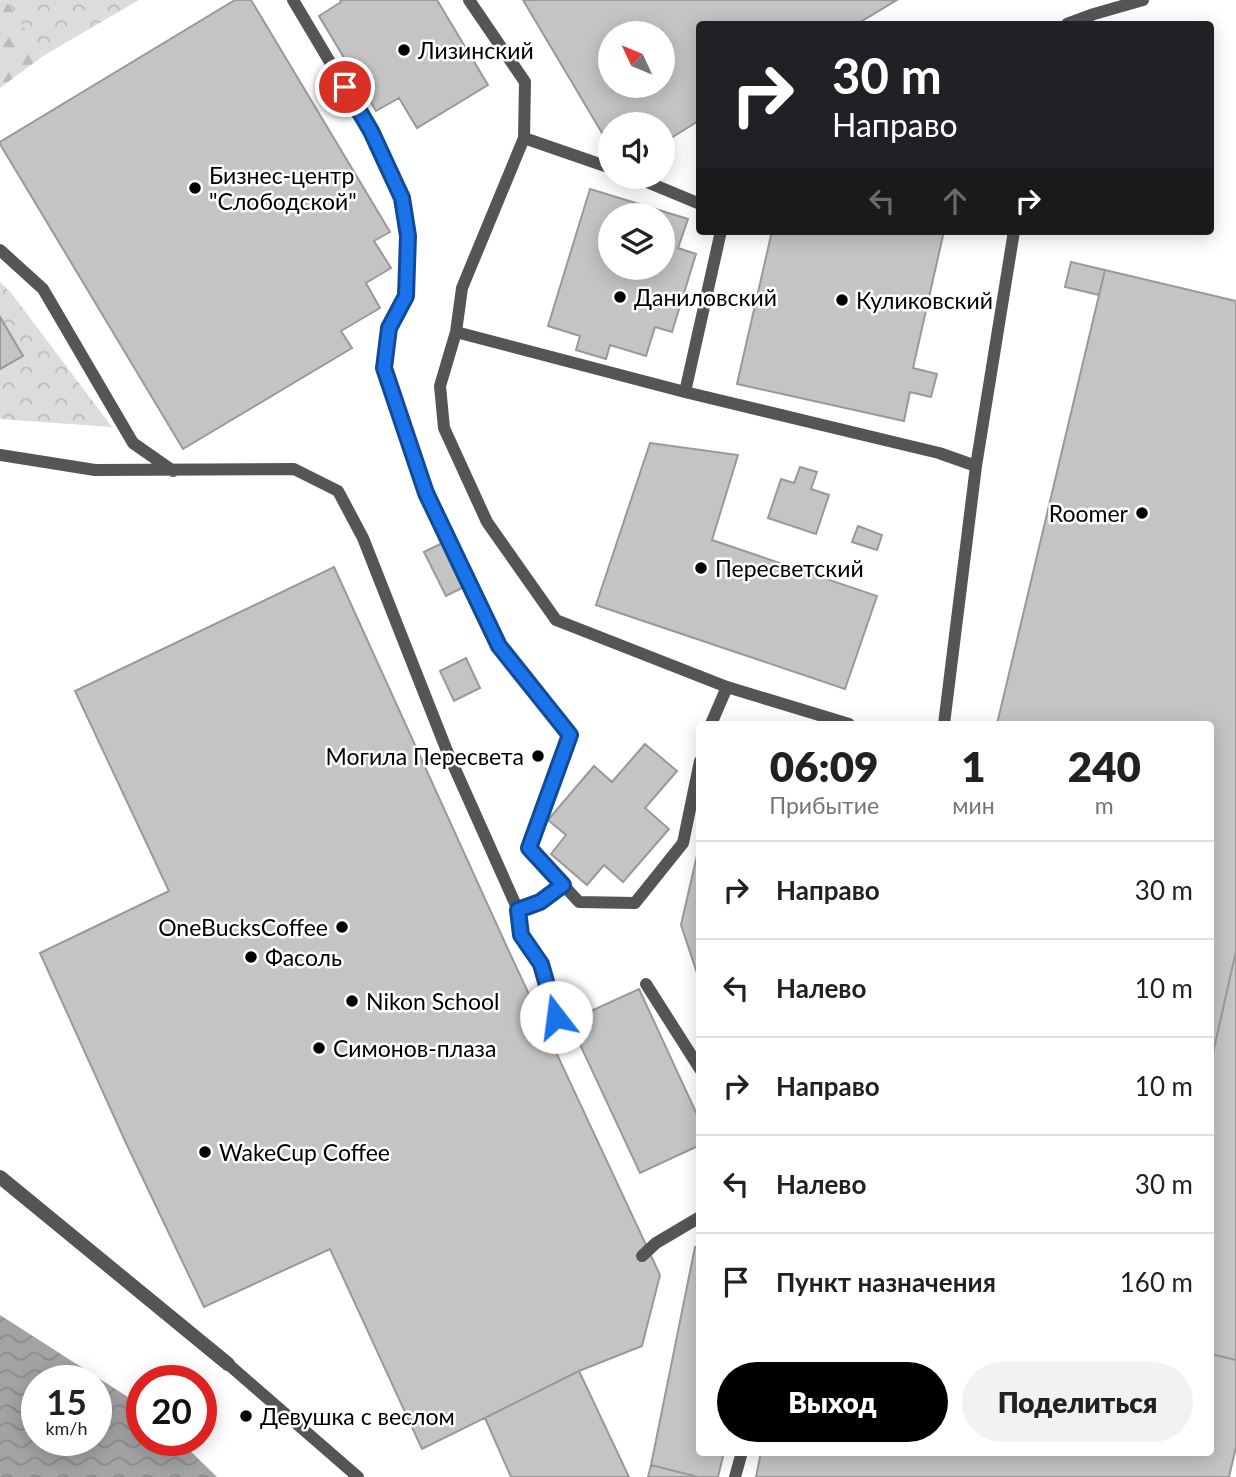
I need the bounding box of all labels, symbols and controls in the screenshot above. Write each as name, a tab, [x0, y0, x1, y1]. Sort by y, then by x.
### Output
north arrow	[598, 21, 676, 98]
map controls	[598, 21, 675, 280]
place label: Лизинский	[417, 36, 534, 64]
marker: Лизинский	[396, 42, 412, 58]
text: 30 m	[832, 46, 942, 104]
icon: right	[717, 49, 808, 140]
pin	[315, 57, 375, 117]
icon: arrive	[326, 68, 364, 106]
text: Направо	[832, 105, 958, 144]
button: sound	[598, 112, 675, 189]
place label: Бизнес-центр "Слободской"	[209, 161, 357, 215]
marker: Бизнес-центр "Слободской"	[187, 180, 203, 196]
icon: left	[863, 182, 901, 220]
icon: ahead	[936, 182, 974, 220]
icon: right	[1009, 182, 1047, 220]
button: layers	[598, 203, 675, 280]
place label: Даниловский	[634, 283, 777, 311]
place label: Куликовский	[856, 286, 993, 314]
marker: Даниловский	[612, 289, 628, 305]
marker: Куликовский	[834, 292, 850, 308]
place label: Roomer	[1049, 499, 1129, 527]
marker: Roomer	[1134, 505, 1150, 521]
place label: Пересветский	[715, 554, 864, 582]
marker: Пересветский	[693, 560, 709, 576]
text: 06:09	[770, 741, 878, 791]
text: 1	[961, 741, 986, 791]
text: 240	[1068, 741, 1141, 791]
place label: Могила Пересвета	[325, 742, 524, 770]
marker: Могила Пересвета	[530, 748, 546, 764]
text: Прибытие	[769, 791, 879, 819]
text: мин	[952, 791, 995, 819]
text: m	[1095, 791, 1114, 819]
icon: right	[717, 871, 755, 909]
text: Направо	[776, 874, 880, 906]
text: 30 m	[1135, 874, 1193, 906]
place label: OneBucksCoffee	[158, 913, 328, 941]
marker: OneBucksCoffee	[334, 919, 350, 935]
place label: Фасоль	[265, 943, 342, 971]
marker: Фасоль	[243, 949, 259, 965]
icon: left	[717, 969, 755, 1007]
text: Налево	[776, 972, 866, 1004]
text: 10 m	[1135, 972, 1193, 1004]
position arrow	[519, 980, 593, 1054]
place label: Nikon School	[366, 987, 499, 1015]
marker: Nikon School	[344, 993, 360, 1009]
place label: Симонов-плаза	[333, 1034, 496, 1062]
marker: Симонов-плаза	[311, 1040, 327, 1056]
icon: right	[717, 1067, 755, 1105]
text: Направо	[776, 1070, 880, 1102]
text: 10 m	[1135, 1070, 1193, 1102]
place label: WakeCup Coffee	[219, 1138, 390, 1166]
marker: WakeCup Coffee	[197, 1144, 213, 1160]
icon: left	[717, 1165, 755, 1203]
text: Налево	[776, 1168, 866, 1200]
text: 30 m	[1135, 1168, 1193, 1200]
icon: arrive	[717, 1263, 755, 1301]
text: Пункт назначения	[776, 1266, 996, 1298]
text: 160 m	[1120, 1266, 1193, 1298]
button: Выход	[717, 1362, 948, 1442]
button: Поделиться	[962, 1362, 1193, 1442]
speed limit sign: 20	[126, 1365, 217, 1456]
text: 15	[46, 1380, 87, 1422]
place label: Девушка с веслом	[260, 1402, 455, 1430]
marker: Девушка с веслом	[238, 1408, 254, 1424]
text: km/h	[45, 1417, 88, 1439]

